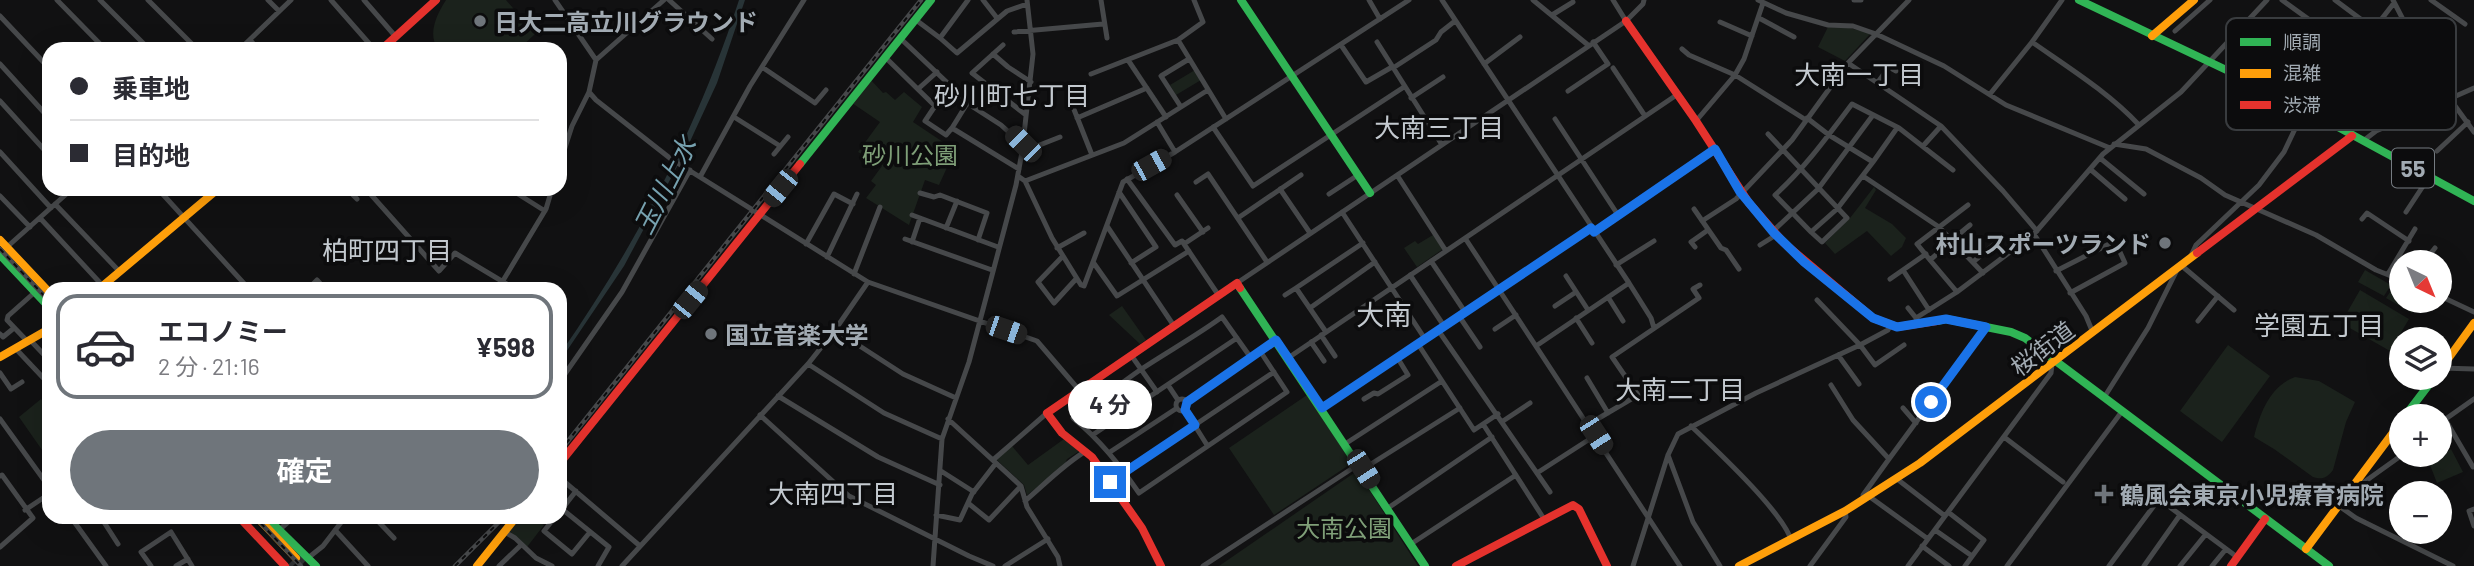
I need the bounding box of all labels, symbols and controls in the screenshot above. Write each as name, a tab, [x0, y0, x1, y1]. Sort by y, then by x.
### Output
place label: 日大二高立川グラウンド	[494, 7, 758, 36]
marker: 日大二高立川グラウンド	[472, 13, 488, 29]
legend	[2226, 18, 2456, 130]
text: 順調	[2283, 30, 2321, 53]
district label: 大南一丁目	[1794, 58, 1924, 89]
text: 混雑	[2283, 61, 2321, 84]
text: 乗車地	[112, 72, 190, 103]
district label: 砂川町七丁目	[934, 79, 1090, 110]
text: 渋滞	[2283, 93, 2321, 116]
district label: 大南三丁目	[1374, 111, 1504, 142]
car	[1001, 122, 1046, 166]
water label: 玉川上水	[627, 129, 703, 238]
text: 目的地	[112, 139, 190, 170]
park label: 砂川公園	[862, 140, 958, 169]
car	[1128, 146, 1175, 184]
road number: 55	[2392, 148, 2434, 188]
car	[759, 165, 802, 211]
place label: 村山スポーツランド	[1935, 229, 2151, 258]
district label: 柏町四丁目	[322, 234, 452, 265]
marker: 村山スポーツランド	[2157, 235, 2173, 251]
north arrow	[2389, 250, 2452, 313]
map controls	[2389, 250, 2452, 544]
car	[669, 277, 712, 323]
district label: 大南	[1356, 297, 1412, 331]
district label: 学園五丁目	[2254, 309, 2384, 340]
car	[983, 313, 1030, 347]
icon: car	[74, 315, 137, 378]
text: エコノミー	[158, 315, 288, 346]
street label: 桜街道	[2005, 315, 2079, 381]
place label: 国立音楽大学	[725, 320, 869, 349]
marker: 国立音楽大学	[703, 326, 719, 342]
button: layers	[2389, 327, 2452, 390]
text: ¥598	[475, 331, 535, 362]
text: 2 分 · 21:16	[158, 352, 260, 380]
district label: 大南二丁目	[1615, 373, 1745, 404]
callout: 4 分	[1068, 380, 1152, 430]
route start	[1915, 386, 1947, 418]
text: 4 分	[1089, 390, 1131, 418]
button: +	[2389, 404, 2452, 467]
car	[1576, 412, 1617, 458]
button: 確定	[70, 430, 539, 510]
car	[1343, 446, 1384, 492]
route end	[1094, 466, 1126, 498]
district label: 大南四丁目	[768, 477, 898, 508]
place label: 鶴風会東京小児療育病院	[2120, 480, 2384, 509]
button: −	[2389, 481, 2452, 544]
marker: 鶴風会東京小児療育病院	[2094, 484, 2114, 504]
park label: 大南公園	[1296, 513, 1392, 542]

